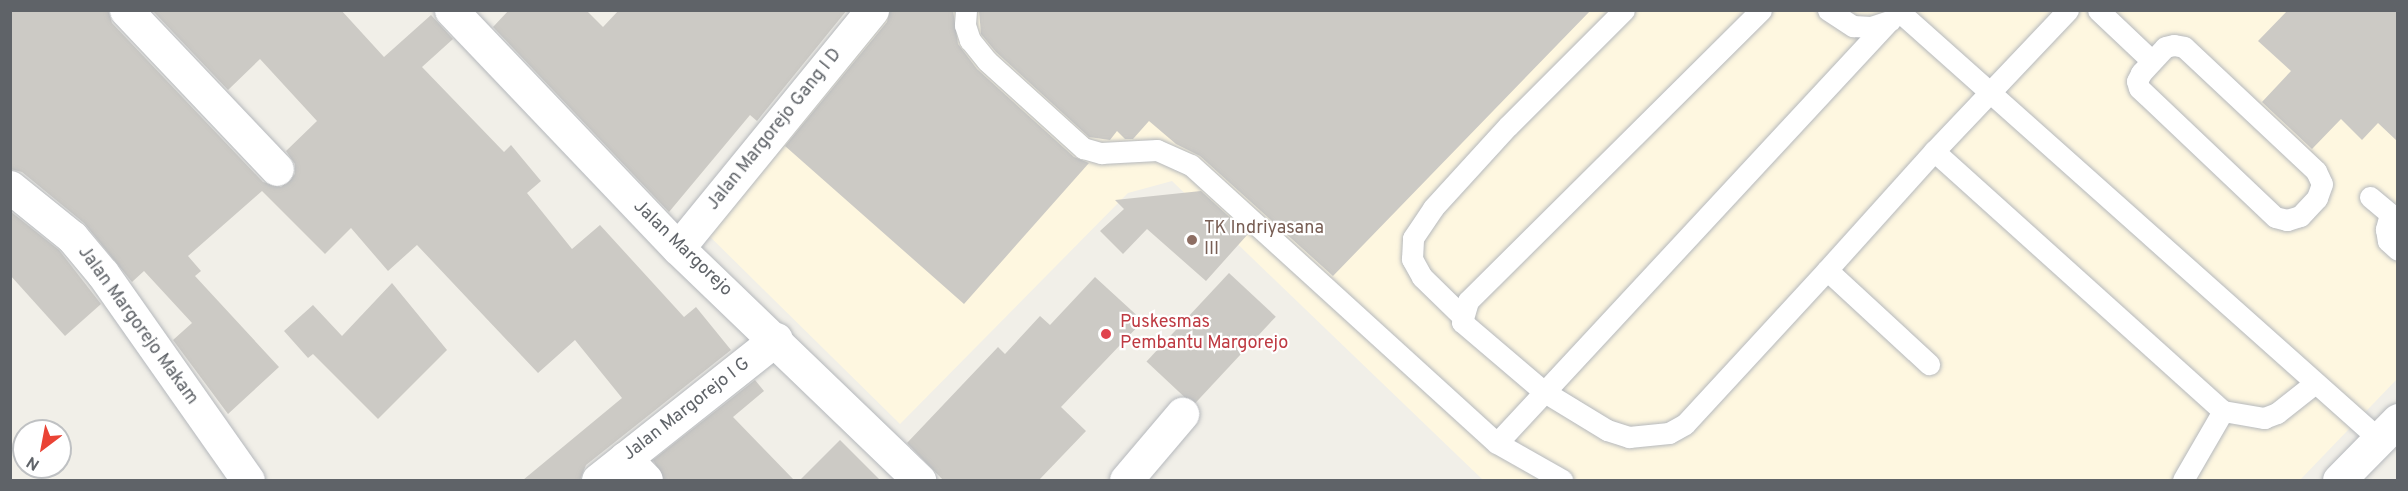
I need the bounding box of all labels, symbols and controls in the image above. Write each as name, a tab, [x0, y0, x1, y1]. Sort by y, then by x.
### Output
street label: Jalan Margorejo Gang I D	[703, 45, 847, 215]
street label: Jalan Margorejo	[628, 196, 736, 302]
place label: TK Indriyasana III	[1204, 219, 1324, 262]
marker: TK Indriyasana III	[1185, 233, 1199, 247]
street label: Jalan Margorejo Makam	[72, 242, 202, 410]
place label: Puskesmas Pembantu Margorejo	[1120, 313, 1288, 356]
marker: Puskesmas Pembantu Margorejo	[1097, 325, 1115, 343]
street label: Jalan Margorejo I G	[619, 354, 755, 466]
north arrow	[12, 419, 72, 479]
text: N	[23, 451, 44, 474]

